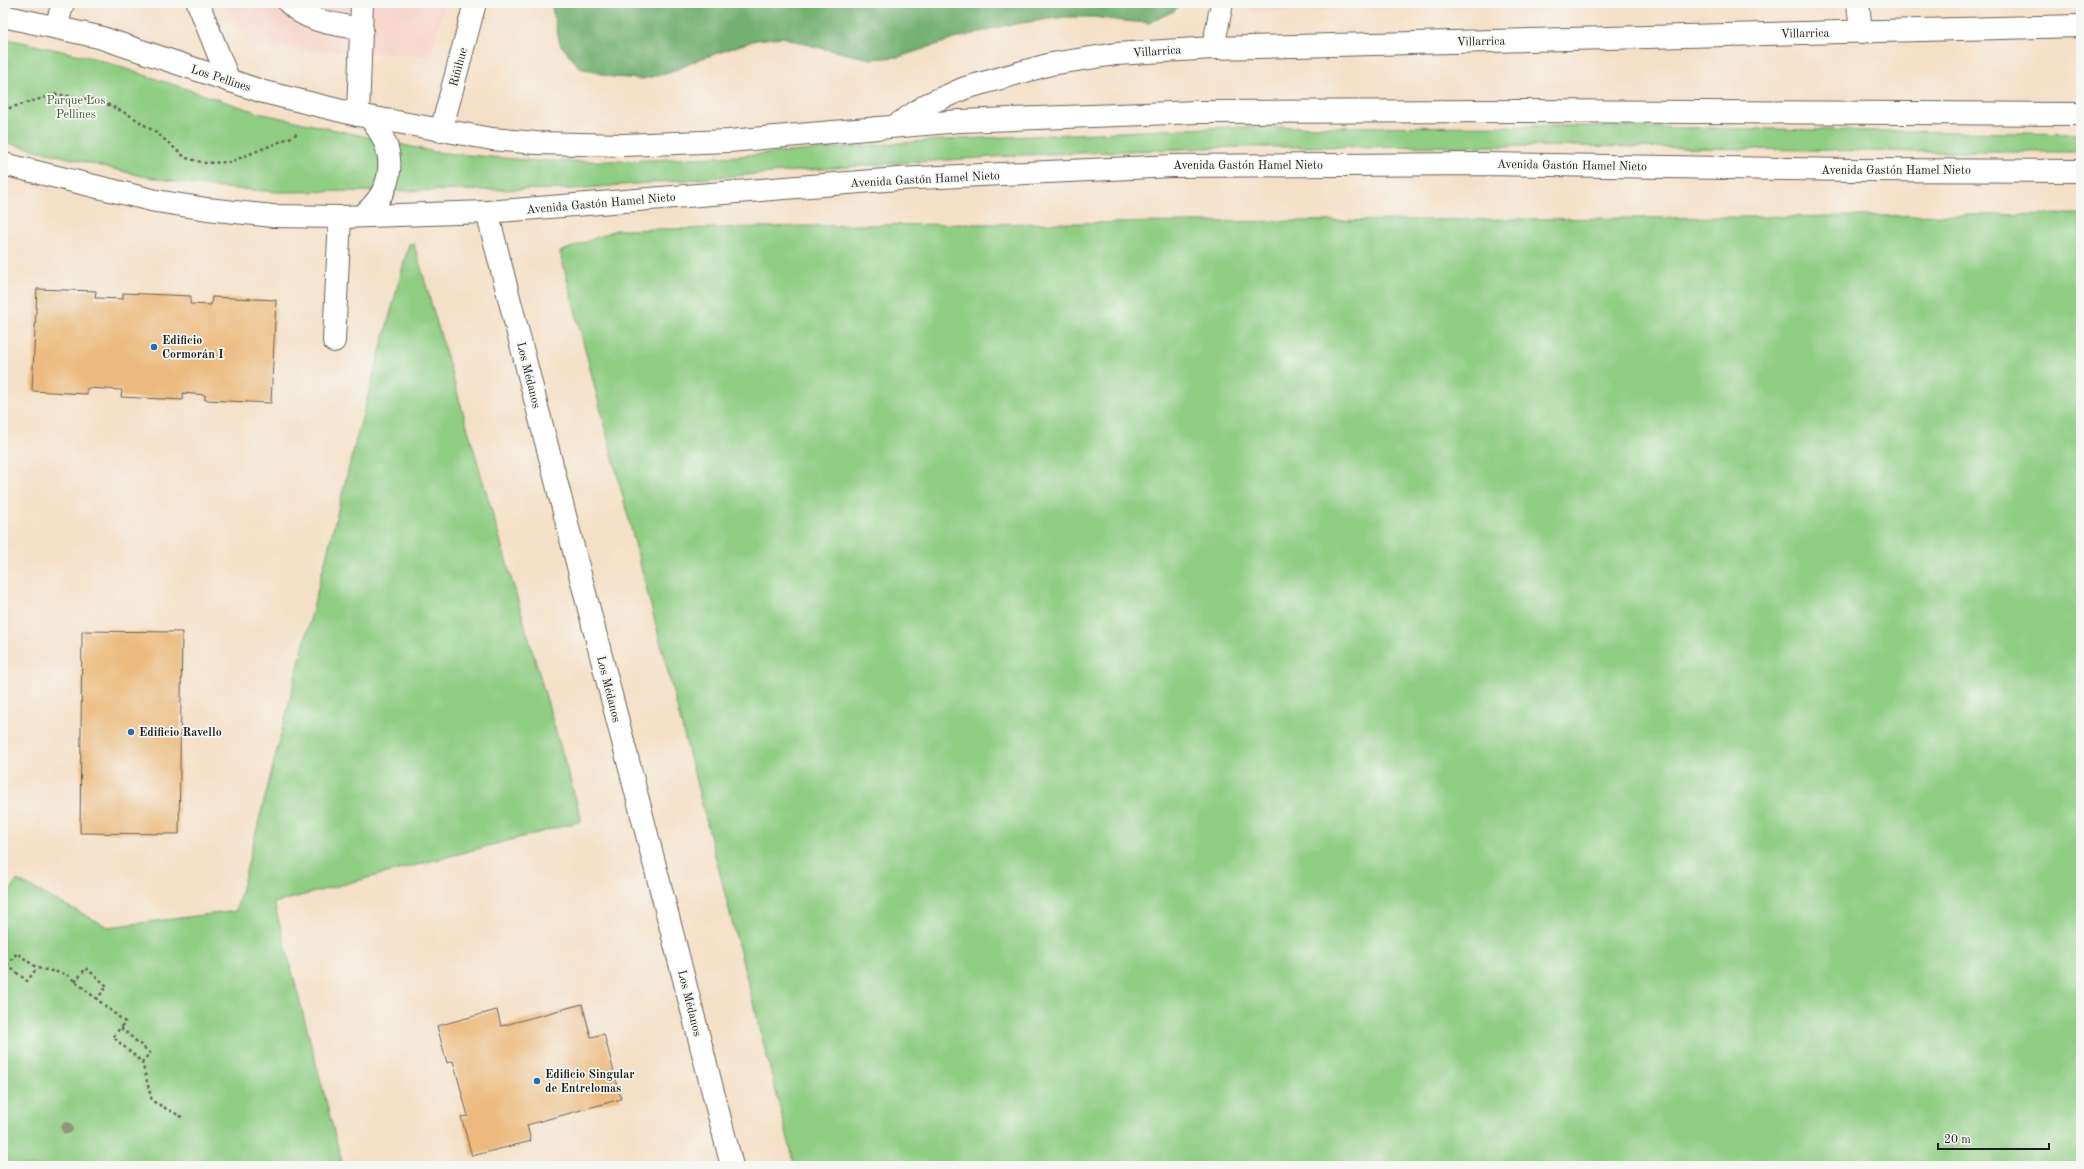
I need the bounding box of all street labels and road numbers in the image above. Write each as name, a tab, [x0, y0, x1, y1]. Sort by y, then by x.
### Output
street label: Villarrica	[1781, 28, 1830, 40]
street label: Villarrica	[1457, 36, 1506, 48]
street label: Villarrica	[1132, 44, 1182, 60]
street label: Riñihue	[448, 46, 470, 88]
street label: Los Pellines	[189, 64, 252, 94]
street label: Avenida Gastón Hamel Nieto	[1497, 159, 1647, 173]
street label: Avenida Gastón Hamel Nieto	[1173, 160, 1323, 172]
street label: Avenida Gastón Hamel Nieto	[1821, 165, 1971, 177]
street label: Avenida Gastón Hamel Nieto	[850, 170, 1000, 190]
street label: Avenida Gastón Hamel Nieto	[526, 191, 676, 217]
street label: Los Médanos	[514, 341, 542, 410]
street label: Los Médanos	[594, 655, 622, 724]
street label: Los Médanos	[675, 969, 703, 1038]

